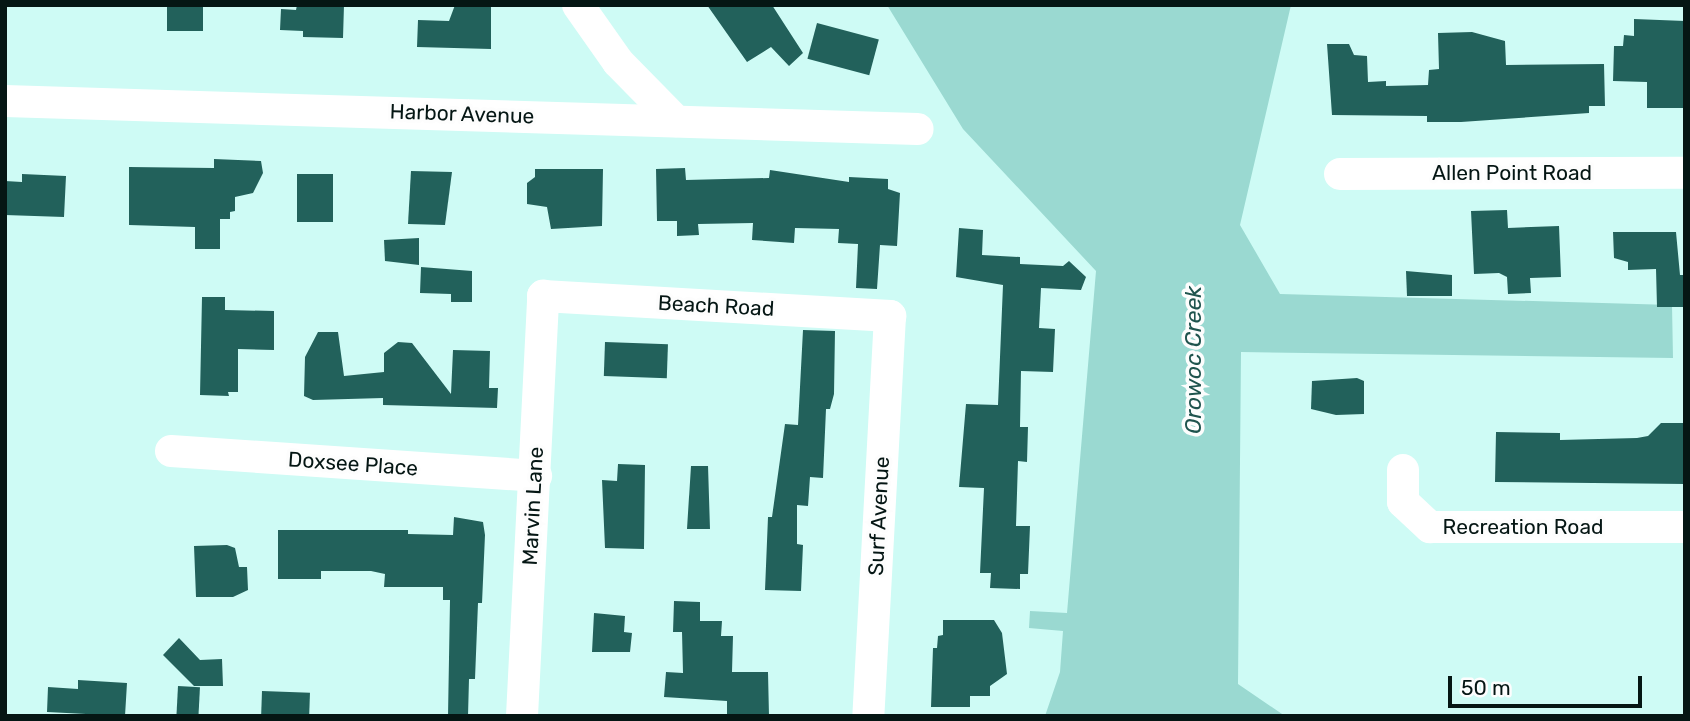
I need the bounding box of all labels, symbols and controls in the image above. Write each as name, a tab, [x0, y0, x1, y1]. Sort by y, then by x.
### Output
street label: Harbor Avenue	[389, 99, 535, 129]
street label: Allen Point Road	[1432, 160, 1592, 186]
water label: Orowoc Creek	[1179, 286, 1207, 434]
street label: Beach Road	[657, 290, 775, 322]
street label: Marvin Lane	[517, 446, 549, 566]
street label: Doxsee Place	[287, 447, 419, 481]
street label: Surf Avenue	[863, 455, 895, 577]
street label: Recreation Road	[1443, 514, 1603, 540]
scale bar	[1452, 662, 1646, 706]
text: 50 m	[1461, 675, 1511, 700]

